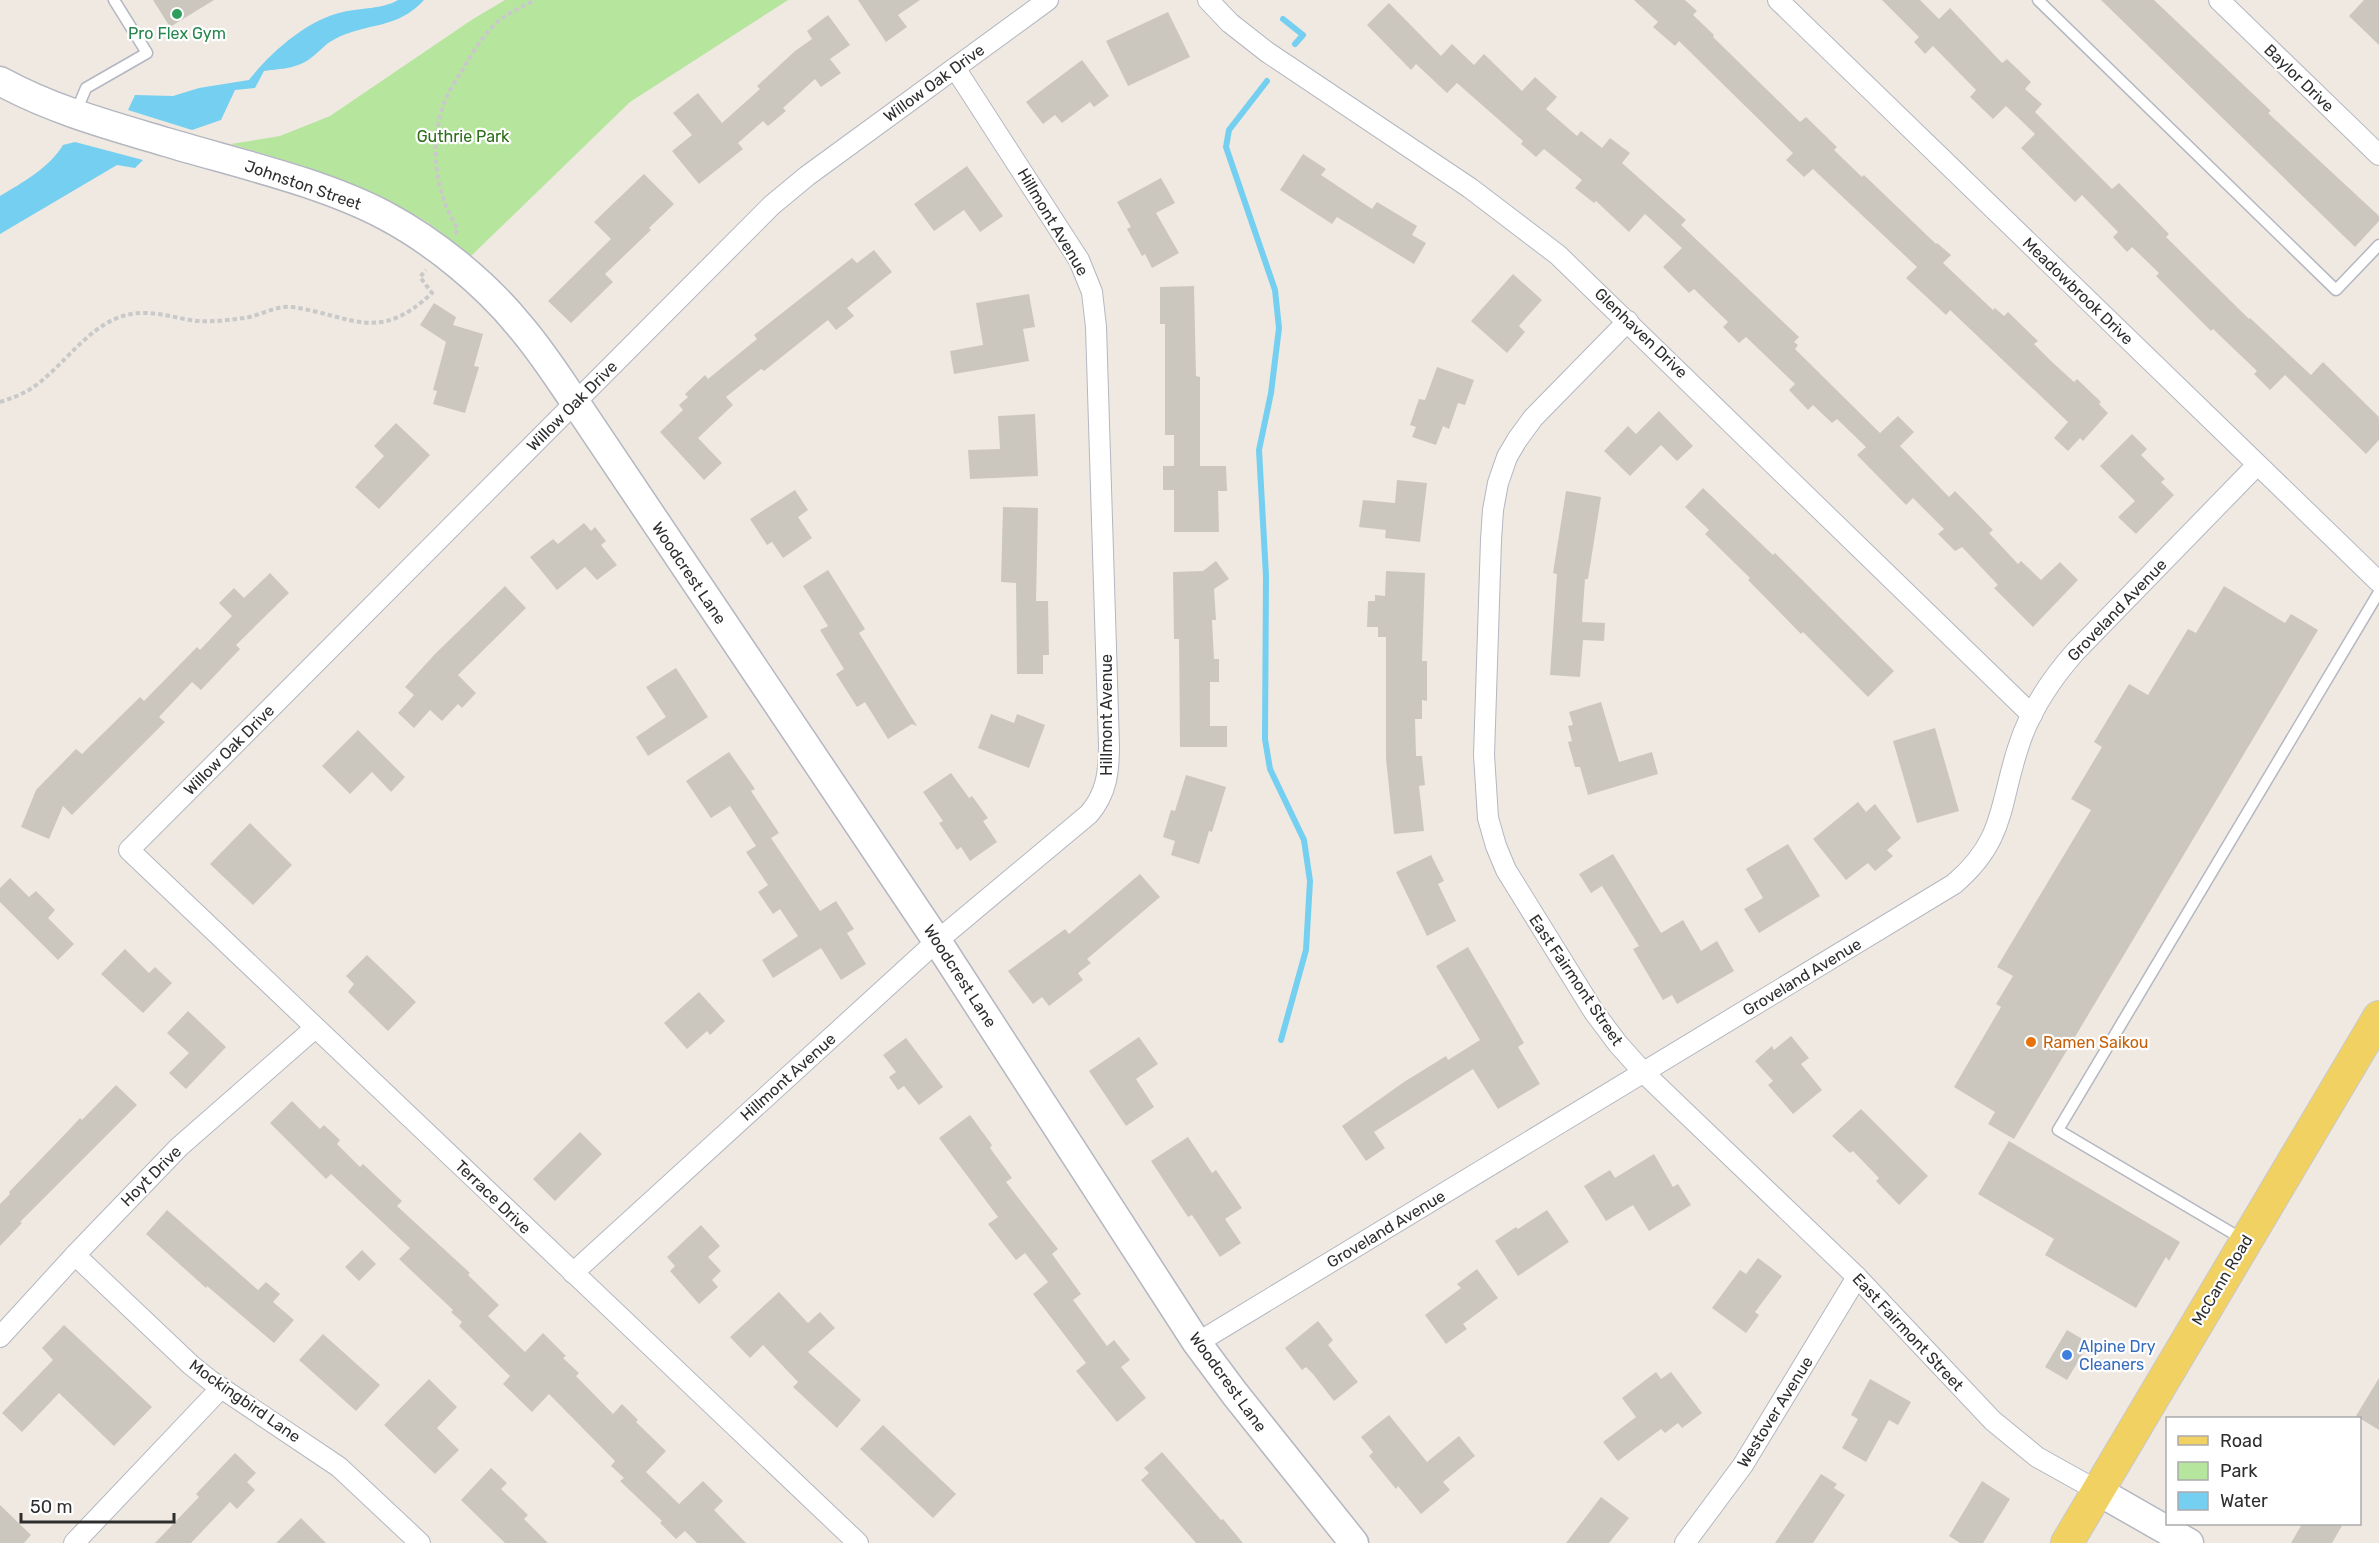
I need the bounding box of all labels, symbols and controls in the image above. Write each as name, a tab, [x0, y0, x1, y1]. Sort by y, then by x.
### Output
marker: Pro Flex Gym	[170, 7, 184, 21]
place label: Pro Flex Gym	[128, 24, 226, 43]
street label: Willow Oak Drive	[880, 40, 988, 126]
street label: Baylor Drive	[2260, 40, 2338, 116]
park label: Guthrie Park	[417, 127, 510, 146]
street label: Johnston Street	[242, 156, 364, 214]
street label: Hillmont Avenue	[1013, 165, 1093, 279]
street label: Meadowbrook Drive	[2019, 233, 2137, 349]
street label: Glenhaven Drive	[1591, 284, 1691, 382]
street label: Willow Oak Drive	[523, 357, 621, 455]
street label: Woodcrest Lane	[648, 518, 730, 628]
street label: Groveland Avenue	[2063, 555, 2171, 665]
street label: Hillmont Avenue	[1097, 654, 1116, 776]
street label: Willow Oak Drive	[180, 701, 278, 799]
street label: East Fairmont Street	[1525, 911, 1627, 1049]
street label: Woodcrest Lane	[920, 921, 1000, 1031]
street label: Groveland Avenue	[1739, 934, 1865, 1020]
street label: Hillmont Avenue	[736, 1029, 840, 1125]
place label: Ramen Saikou	[2043, 1033, 2148, 1052]
marker: Ramen Saikou	[2024, 1035, 2038, 1049]
street label: Hoyt Drive	[117, 1142, 185, 1210]
street label: Terrace Drive	[451, 1156, 535, 1238]
street label: Groveland Avenue	[1323, 1186, 1449, 1272]
street label: McCann Road	[2188, 1231, 2256, 1329]
street label: East Fairmont Street	[1849, 1269, 1967, 1395]
street label: Woodcrest Lane	[1185, 1328, 1271, 1436]
place label: Alpine Dry Cleaners	[2079, 1337, 2156, 1374]
marker: Alpine Dry Cleaners	[2060, 1348, 2074, 1362]
street label: Westover Avenue	[1733, 1353, 1817, 1471]
street label: Mockingbird Lane	[186, 1356, 304, 1446]
legend	[2166, 1417, 2361, 1525]
text: Road	[2220, 1430, 2263, 1452]
text: Park	[2220, 1460, 2258, 1482]
scale bar	[21, 1486, 174, 1524]
text: Water	[2220, 1490, 2268, 1512]
text: 50 m	[30, 1496, 73, 1518]

